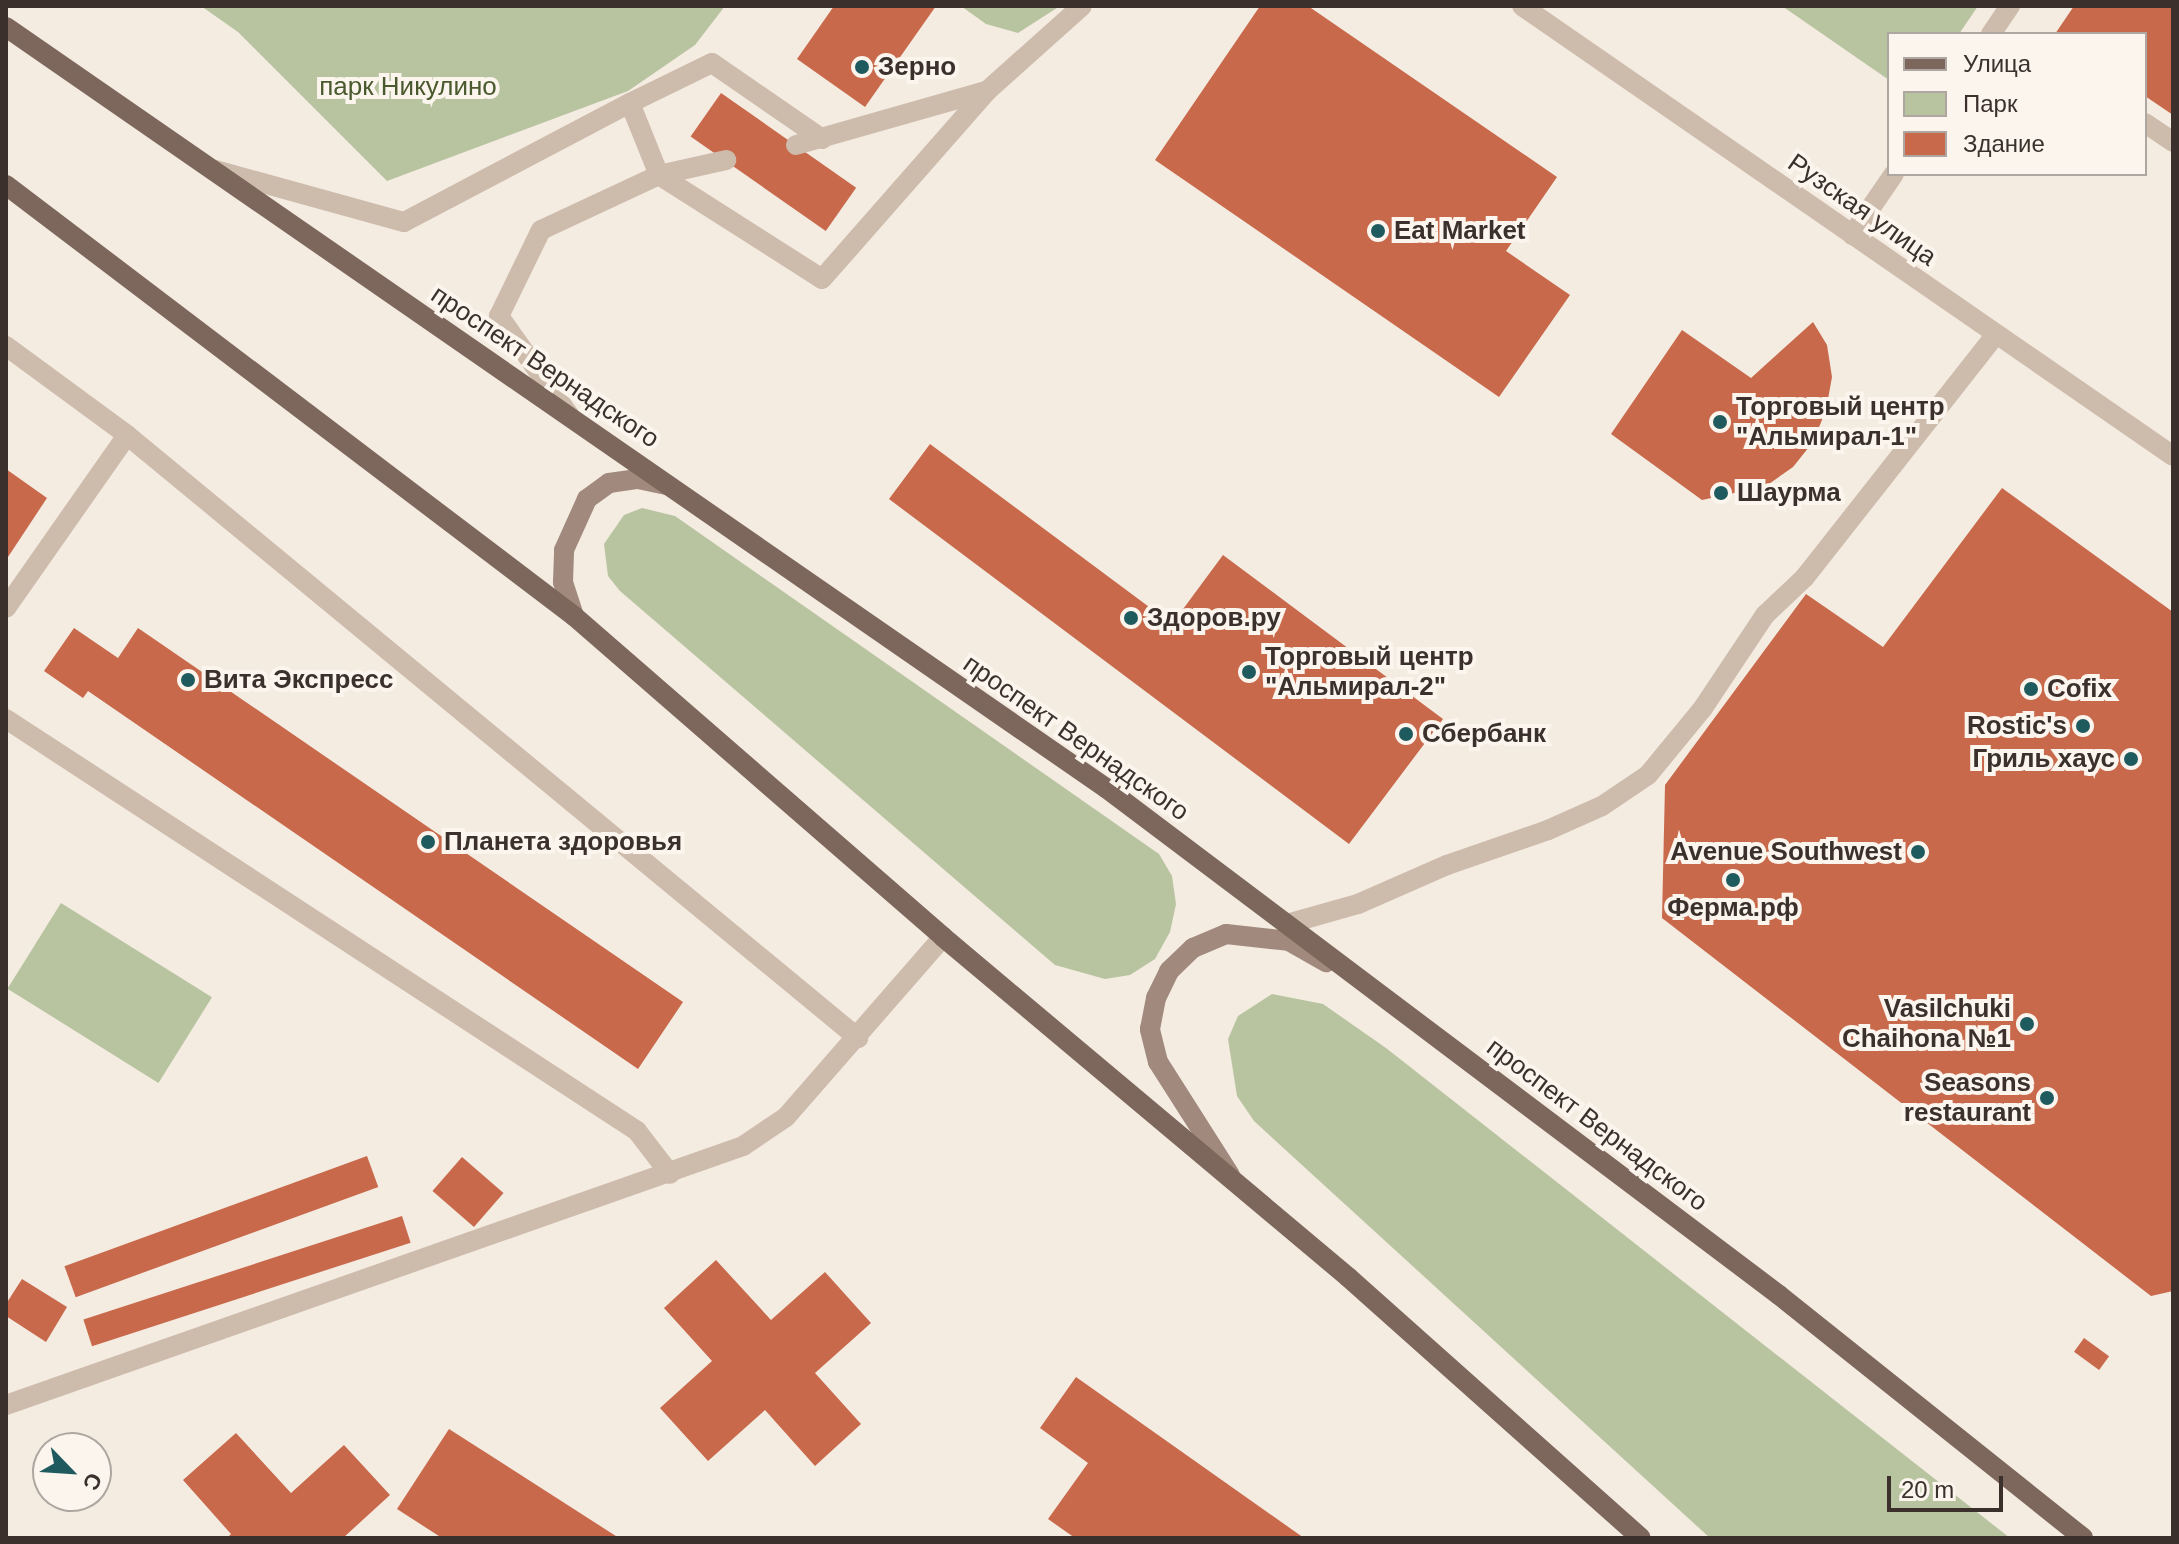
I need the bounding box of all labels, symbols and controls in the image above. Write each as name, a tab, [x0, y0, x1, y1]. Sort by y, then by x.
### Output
legend	[1887, 32, 2147, 176]
text: Улица	[1963, 50, 2031, 77]
place label: Зерно	[878, 51, 956, 83]
marker: Зерно	[853, 58, 871, 76]
park label: парк Никулино	[319, 71, 497, 103]
text: Парк	[1963, 90, 2017, 117]
text: Здание	[1963, 130, 2045, 157]
street label: Рузская улица	[1782, 147, 1942, 273]
place label: Eat Market	[1394, 215, 1525, 247]
marker: Eat Market	[1369, 222, 1387, 240]
street label: проспект Вернадского	[425, 279, 665, 455]
place label: Торговый центр "Альмирал-1"	[1736, 391, 1945, 452]
marker: Торговый центр "Альмирал-1"	[1711, 413, 1729, 431]
place label: Шаурма	[1737, 477, 1841, 509]
marker: Шаурма	[1712, 484, 1730, 502]
place label: Здоров.ру	[1147, 602, 1281, 634]
marker: Здоров.ру	[1122, 609, 1140, 627]
place label: Торговый центр "Альмирал-2"	[1265, 641, 1474, 702]
street label: проспект Вернадского	[957, 648, 1195, 828]
marker: Торговый центр "Альмирал-2"	[1240, 663, 1258, 681]
place label: Вита Экспресс	[204, 664, 393, 696]
marker: Вита Экспресс	[179, 671, 197, 689]
place label: Cofix	[2047, 673, 2112, 705]
marker: Cofix	[2022, 680, 2040, 698]
place label: Rostic's	[1967, 710, 2067, 742]
marker: Rostic's	[2074, 717, 2092, 735]
place label: Сбербанк	[1422, 718, 1546, 750]
marker: Сбербанк	[1397, 725, 1415, 743]
place label: Гриль хаус	[1972, 743, 2115, 775]
marker: Гриль хаус	[2122, 750, 2140, 768]
place label: Планета здоровья	[444, 826, 682, 858]
marker: Планета здоровья	[419, 833, 437, 851]
place label: Avenue Southwest	[1670, 836, 1902, 868]
marker: Avenue Southwest	[1909, 843, 1927, 861]
marker: Ферма.рф	[1724, 871, 1742, 889]
place label: Ферма.рф	[1667, 892, 1799, 924]
place label: Vasilchuki Chaihona №1	[1842, 993, 2011, 1054]
marker: Vasilchuki Chaihona №1	[2018, 1015, 2036, 1033]
street label: проспект Вернадского	[1481, 1032, 1713, 1218]
place label: Seasons restaurant	[1904, 1067, 2031, 1128]
marker: Seasons restaurant	[2038, 1089, 2056, 1107]
north arrow	[32, 1432, 112, 1512]
scale bar	[1891, 1460, 2007, 1510]
text: С	[78, 1469, 107, 1494]
text: 20 m	[1901, 1476, 1954, 1503]

